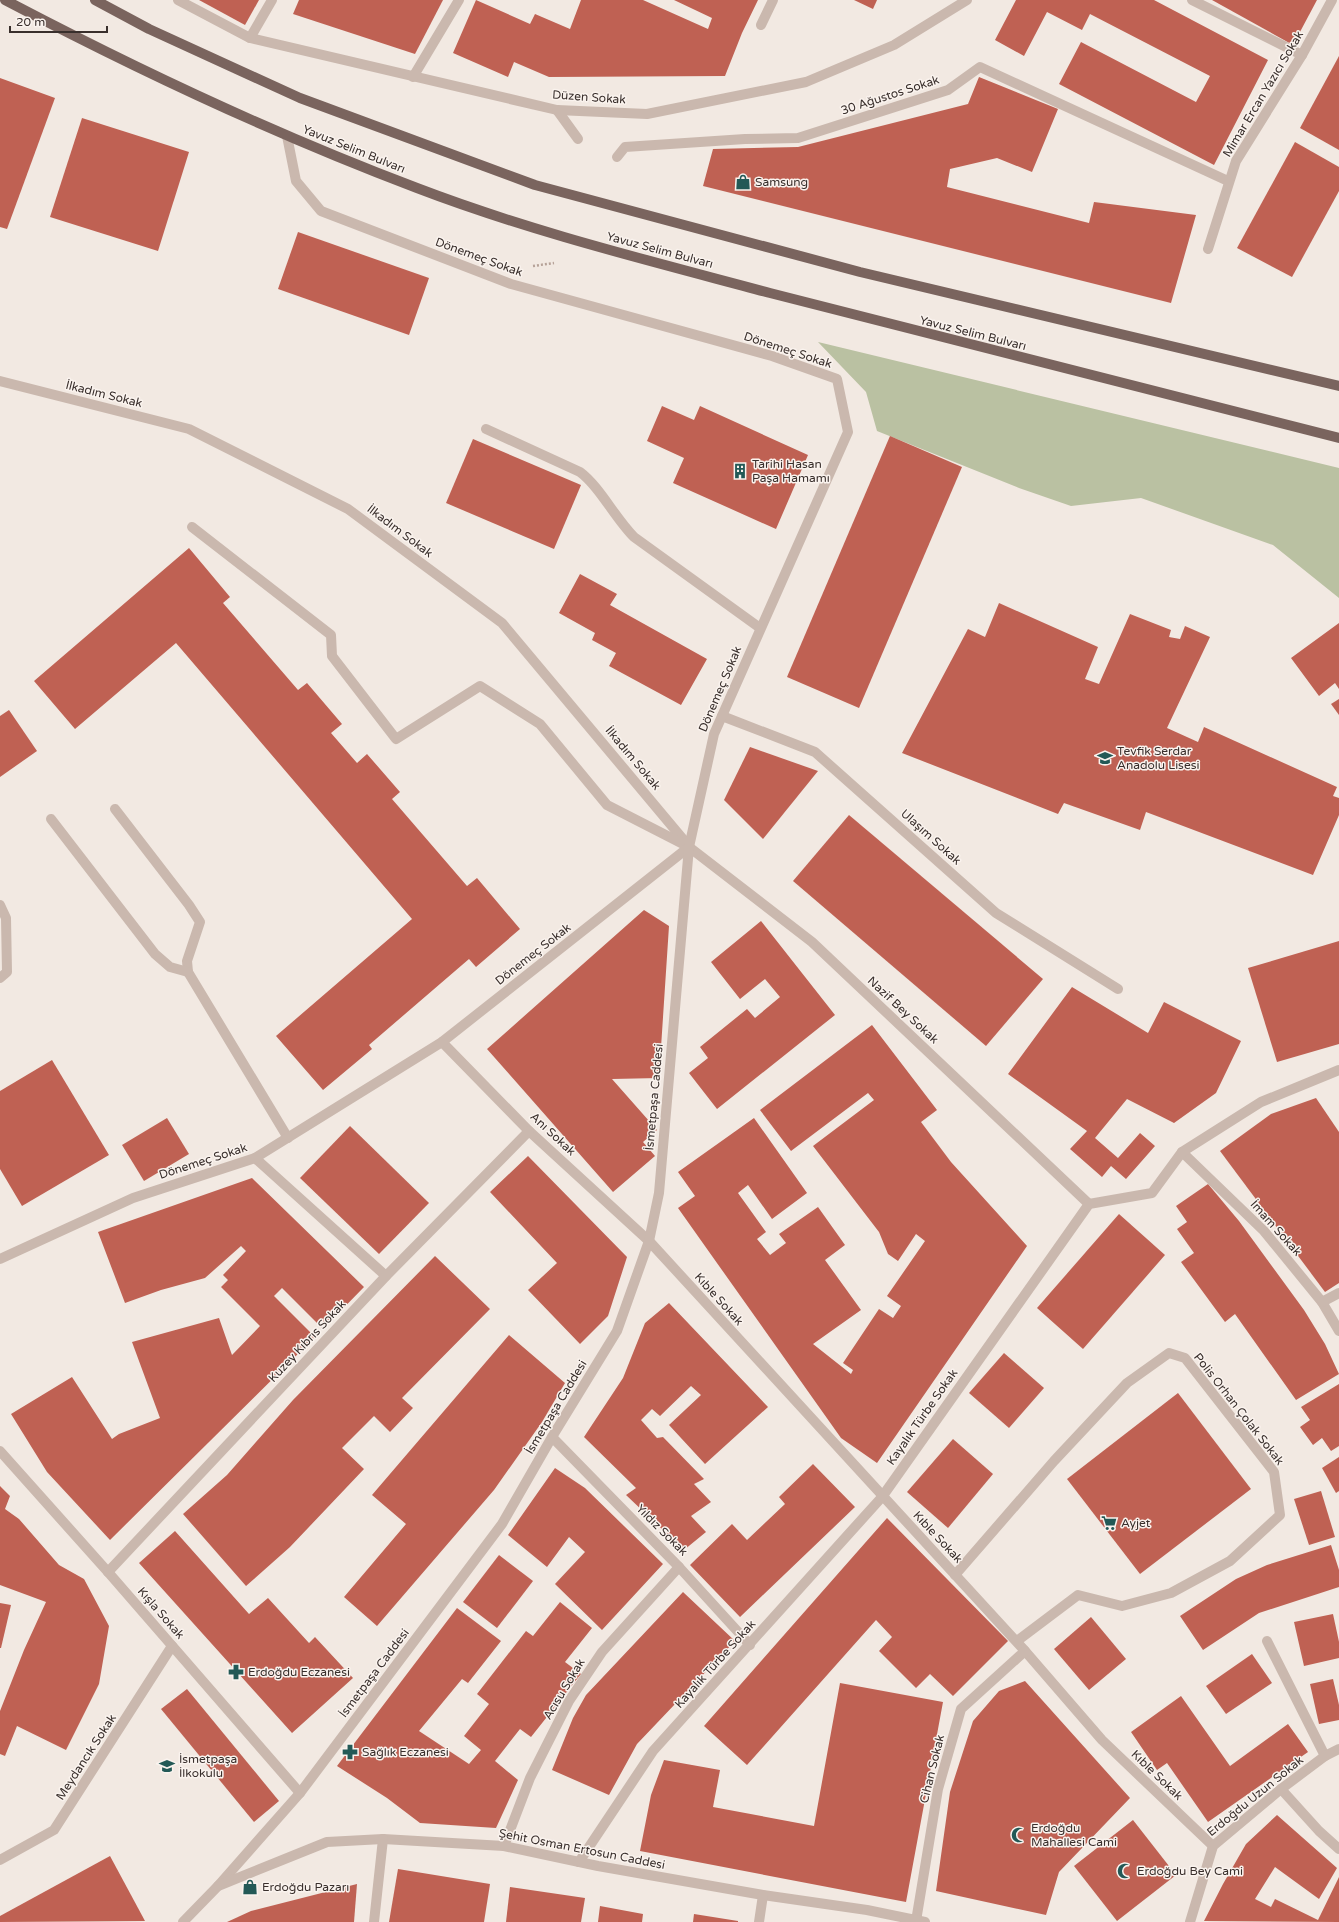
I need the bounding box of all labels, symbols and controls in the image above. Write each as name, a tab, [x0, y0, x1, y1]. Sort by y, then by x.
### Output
scale bar	[10, 8, 107, 34]
text: 20 m	[16, 15, 45, 29]
street label: Mimar Ercan Yazıcı Sokak	[1220, 28, 1307, 160]
street label: 30 Ağustos Sokak	[839, 72, 941, 118]
street label: Düzen Sokak	[552, 87, 627, 107]
street label: Yavuz Selim Bulvarı	[301, 122, 407, 176]
shop icon: Samsung	[734, 173, 752, 191]
place label: Samsung	[755, 175, 808, 189]
street label: Yavuz Selim Bulvarı	[605, 229, 715, 271]
street label: Dönemeç Sokak	[433, 235, 525, 279]
street label: Yavuz Selim Bulvarı	[918, 313, 1028, 353]
street label: Dönemeç Sokak	[742, 329, 834, 371]
street label: İlkadım Sokak	[64, 378, 144, 410]
place label: Tarihi Hasan Paşa Hamamı	[752, 457, 830, 485]
building icon: Tarihi Hasan Paşa Hamamı	[731, 462, 749, 480]
street label: İlkadım Sokak	[364, 502, 436, 560]
street label: Dönemeç Sokak	[696, 644, 745, 734]
street label: İlkadım Sokak	[602, 723, 664, 793]
place label: Tevfik Serdar Anadolu Lisesi	[1117, 744, 1199, 772]
school or university icon: Tevfik Serdar Anadolu Lisesi	[1096, 749, 1114, 767]
street label: Ulaşım Sokak	[898, 806, 964, 868]
street label: Dönemeç Sokak	[492, 920, 574, 988]
street label: Nazif Bey Sokak	[865, 974, 942, 1047]
street label: İsmetpaşa Caddesi	[642, 1043, 666, 1151]
street label: Anı Sokak	[527, 1110, 579, 1159]
street label: Dönemeç Sokak	[157, 1140, 249, 1182]
street label: İmam Sokak	[1248, 1197, 1305, 1259]
street label: Kıble Sokak	[692, 1270, 747, 1329]
street label: Kuzey Kıbrıs Sokak	[265, 1297, 349, 1385]
street label: Polis Orhan Çolak Sokak	[1191, 1350, 1287, 1468]
street label: İsmetpaşa Caddesi	[522, 1357, 590, 1457]
street label: Kayalık Türbe Sokak	[884, 1366, 961, 1468]
street label: Yıldız Sokak	[633, 1501, 691, 1559]
street label: Kıble Sokak	[910, 1508, 966, 1566]
supermarket icon: Ayjet	[1100, 1514, 1118, 1532]
place label: Ayjet	[1121, 1516, 1151, 1530]
street label: Kışla Sokak	[135, 1584, 188, 1642]
street label: Kayalık Türbe Sokak	[672, 1617, 759, 1711]
street label: İsmetpaşa Caddesi	[336, 1626, 412, 1720]
street label: Acısu Sokak	[540, 1656, 588, 1722]
pharmacy icon: Erdoğdu Eczanesi	[227, 1663, 245, 1681]
place label: Erdoğdu Eczanesi	[248, 1665, 350, 1679]
street label: Meydancık Sokak	[53, 1711, 119, 1803]
street label: Cihan Sokak	[917, 1733, 947, 1805]
pharmacy icon: Sağlık Eczanesi	[341, 1743, 359, 1761]
place label: Sağlık Eczanesi	[362, 1745, 449, 1759]
street label: Kıble Sokak	[1128, 1747, 1186, 1803]
place label: İsmetpaşa İlkokulu	[179, 1752, 237, 1780]
street label: Erdoğdu Uzun Sokak	[1204, 1753, 1306, 1839]
school or university icon: İsmetpaşa İlkokulu	[158, 1757, 176, 1775]
place label: Erdoğdu Mahallesi Cami	[1031, 1821, 1117, 1849]
street label: Şehit Osman Ertosun Caddesi	[498, 1826, 666, 1872]
mosque icon: Erdoğdu Mahallesi Cami	[1010, 1826, 1028, 1844]
mosque icon: Erdoğdu Bey Cami	[1116, 1862, 1134, 1880]
place label: Erdoğdu Bey Cami	[1137, 1864, 1243, 1878]
shop icon: Erdoğdu Pazarı	[241, 1878, 259, 1896]
place label: Erdoğdu Pazarı	[262, 1880, 349, 1894]

